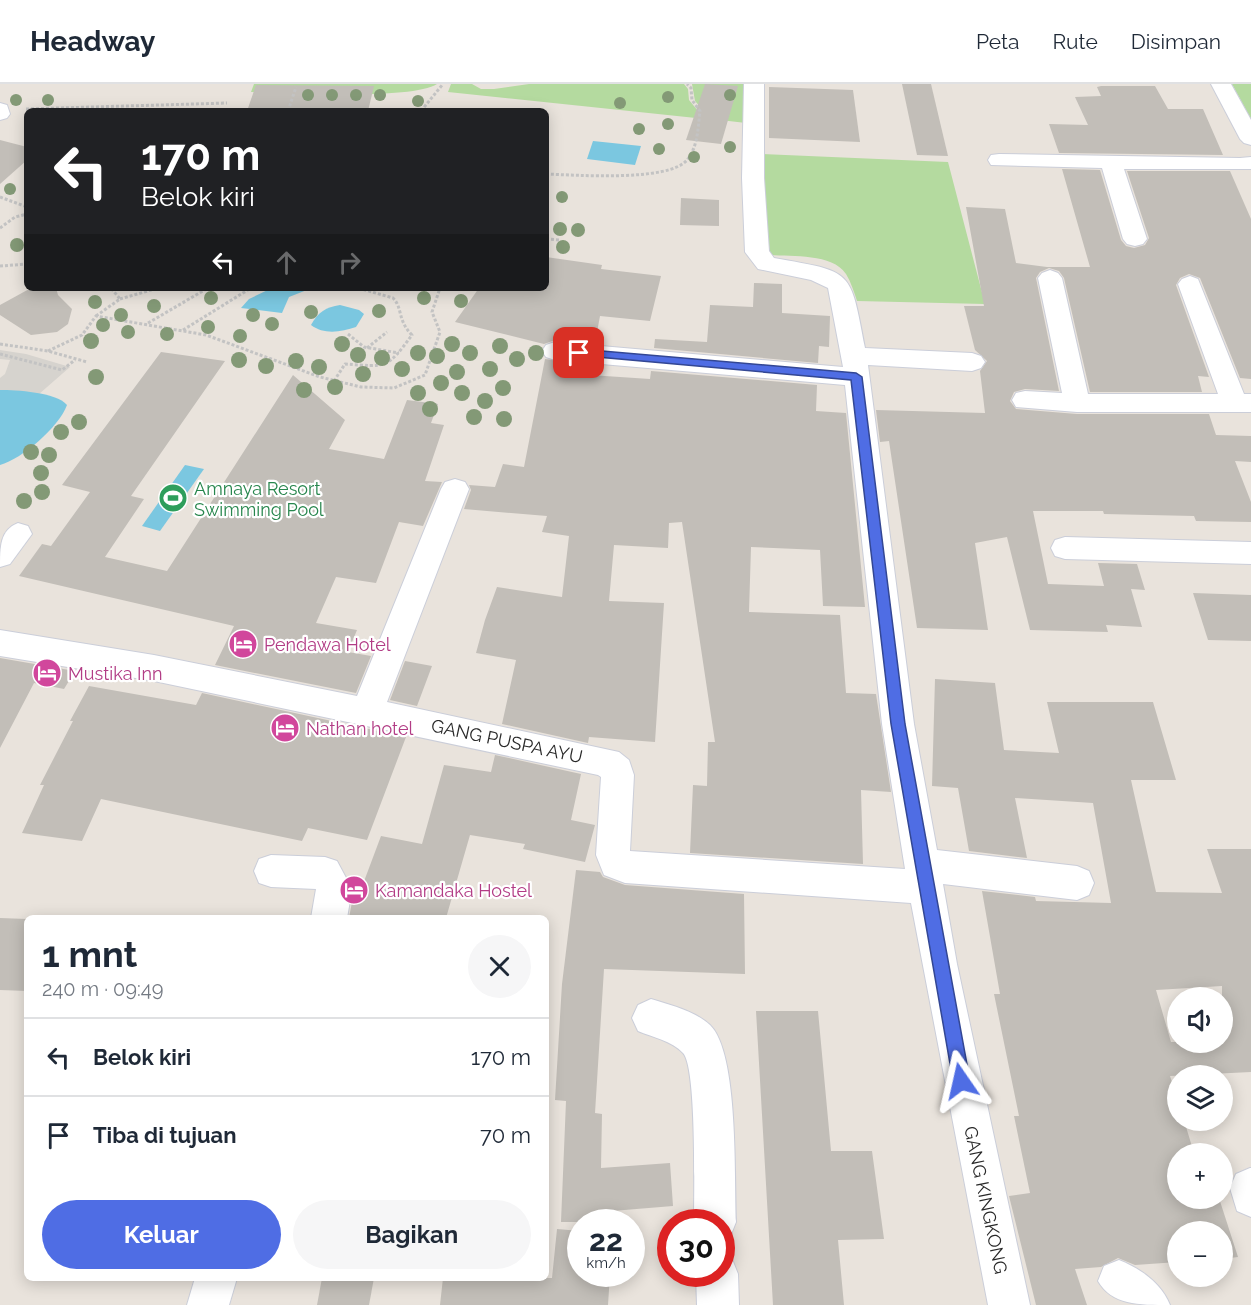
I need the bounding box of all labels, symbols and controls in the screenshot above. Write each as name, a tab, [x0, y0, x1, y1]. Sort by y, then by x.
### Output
text: Headway	[30, 25, 155, 58]
text: Peta	[976, 29, 1020, 54]
text: Rute	[1053, 29, 1098, 54]
text: Disimpan	[1131, 29, 1221, 54]
text: 170 m	[141, 131, 260, 180]
icon: left	[42, 132, 120, 210]
text: Belok kiri	[141, 181, 255, 212]
icon: left	[207, 246, 240, 279]
icon: ahead	[270, 246, 303, 279]
icon: right	[333, 246, 366, 279]
pin	[553, 327, 604, 378]
icon: arrive	[562, 336, 595, 369]
place label: Amnaya Resort Swimming Pool	[194, 478, 324, 520]
sports icon: Amnaya Resort Swimming Pool	[157, 482, 189, 514]
hotel icon: Pendawa Hotel	[227, 628, 259, 660]
place label: Pendawa Hotel	[264, 634, 391, 655]
hotel icon: Mustika Inn	[31, 657, 63, 689]
place label: Mustika Inn	[68, 663, 162, 684]
hotel icon: Nathan hotel	[269, 712, 301, 744]
street label: GANG PUSPA AYU	[429, 715, 585, 767]
place label: Nathan hotel	[306, 718, 413, 739]
hotel icon: Kamandaka Hostel	[338, 874, 370, 906]
place label: Kamandaka Hostel	[375, 880, 532, 901]
text: 1 mnt	[42, 933, 137, 975]
button: close	[468, 935, 531, 998]
text: 240 m · 09:49	[42, 977, 163, 1001]
map controls	[1167, 987, 1233, 1287]
button: sound	[1167, 987, 1233, 1053]
icon: left	[42, 1041, 75, 1074]
text: Belok kiri	[93, 1044, 191, 1070]
text: 170 m	[471, 1044, 531, 1070]
position arrow	[929, 1049, 993, 1113]
button: layers	[1167, 1065, 1233, 1131]
icon: arrive	[42, 1119, 75, 1152]
text: Tiba di tujuan	[93, 1122, 236, 1148]
text: 70 m	[480, 1122, 531, 1148]
street label: GANG KINGKONG	[960, 1124, 1012, 1276]
button: +	[1167, 1143, 1233, 1209]
button: Keluar	[42, 1200, 281, 1269]
button: Bagikan	[293, 1200, 531, 1269]
speed limit sign: 30	[657, 1209, 735, 1287]
button: −	[1167, 1221, 1233, 1287]
text: 22	[589, 1223, 623, 1258]
text: km/h	[586, 1254, 626, 1272]

